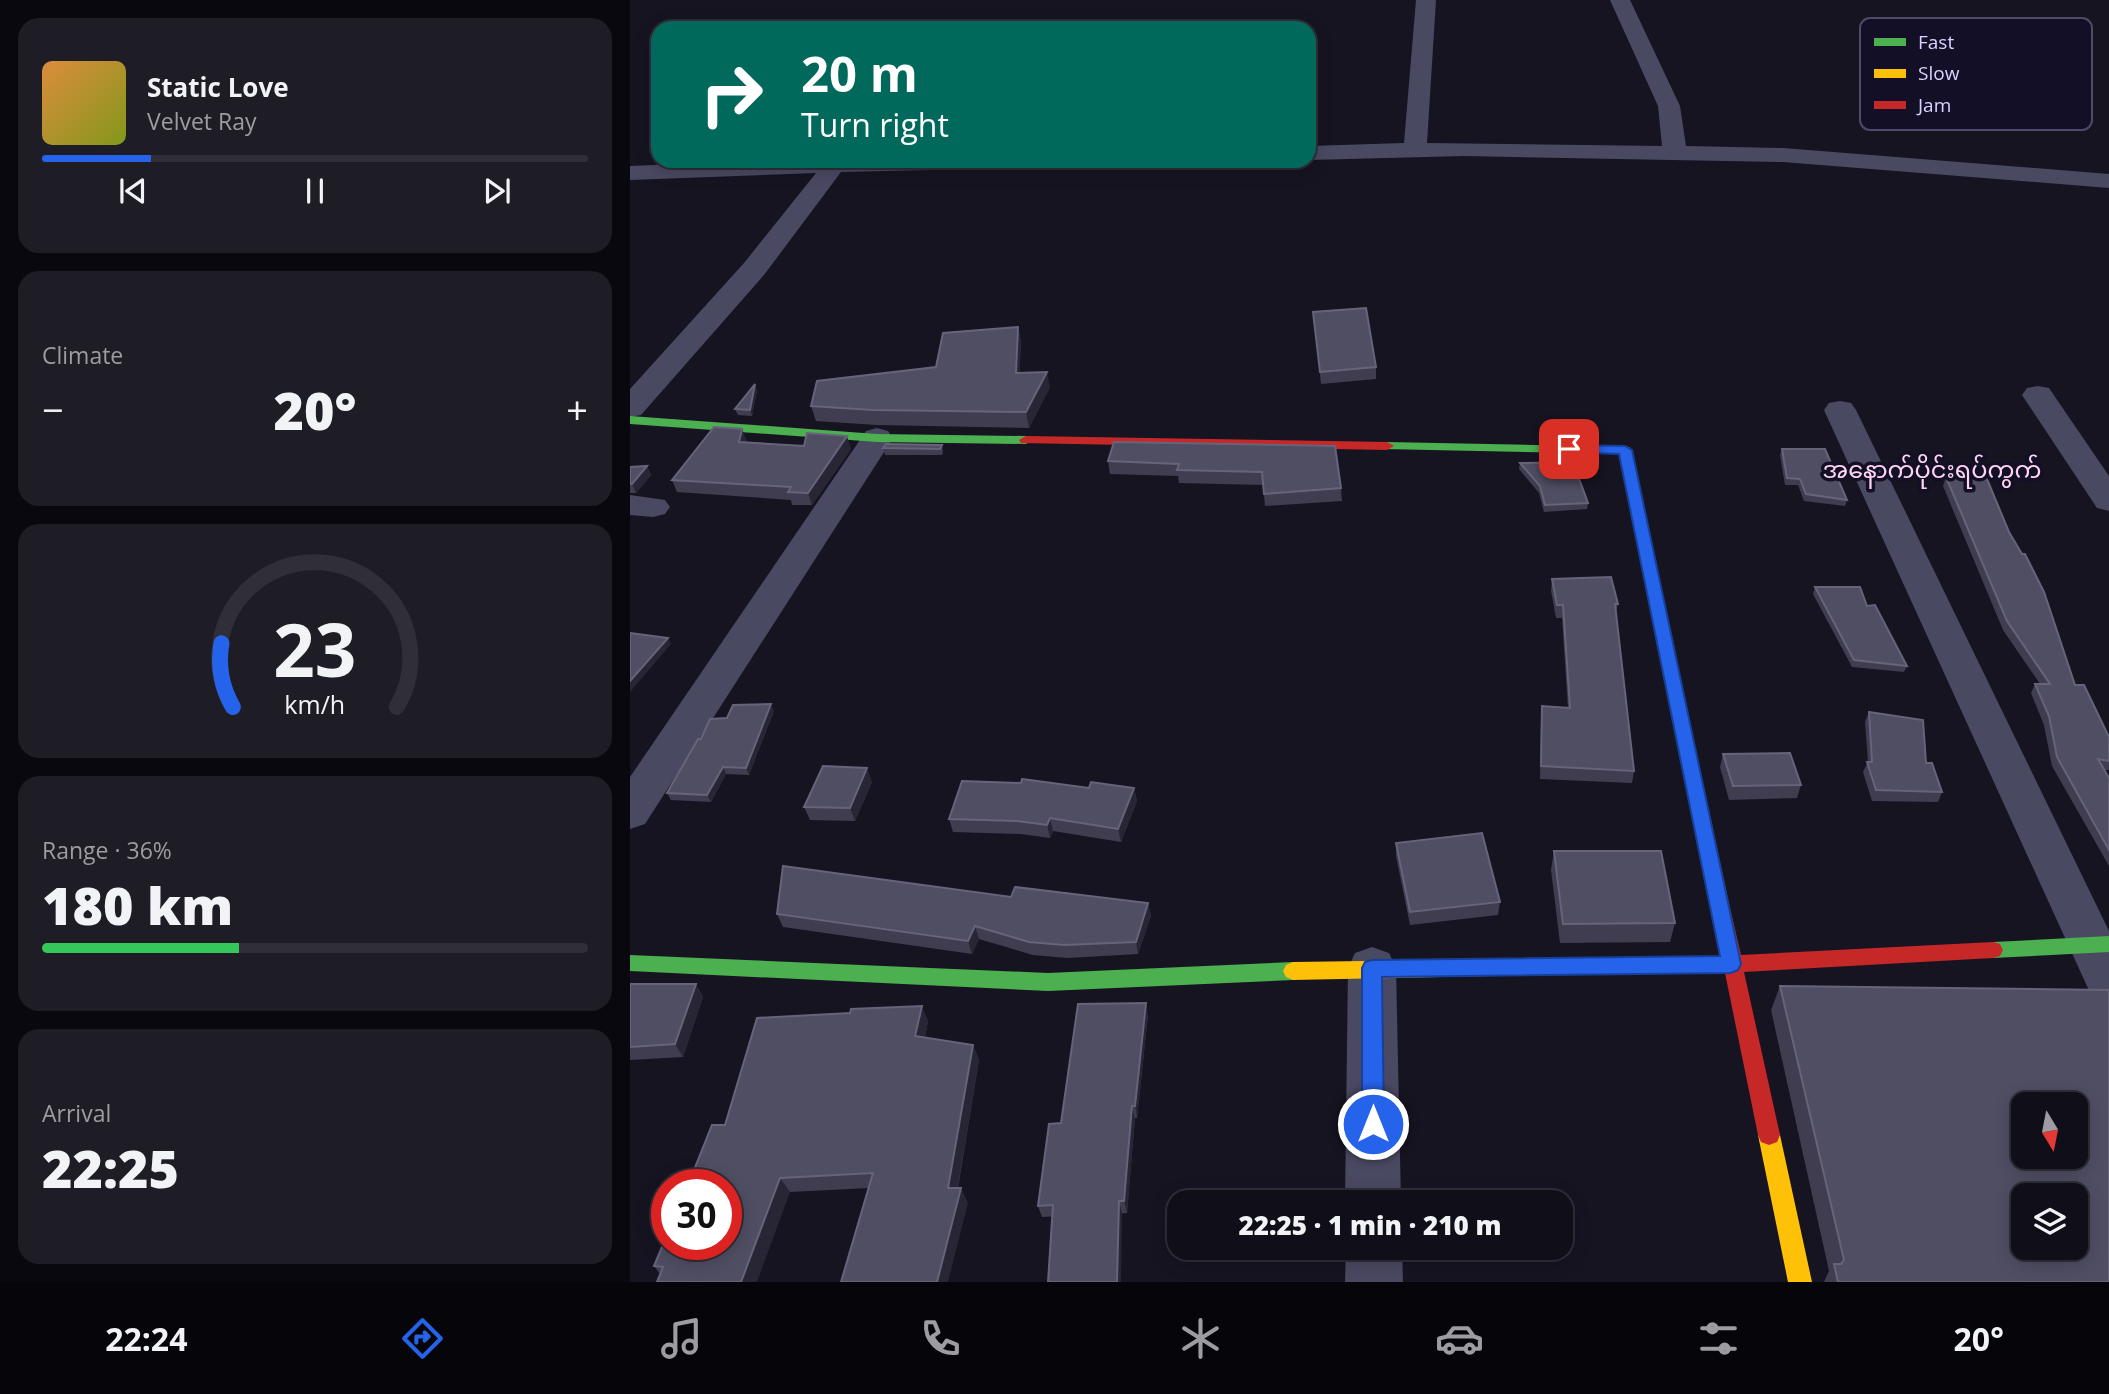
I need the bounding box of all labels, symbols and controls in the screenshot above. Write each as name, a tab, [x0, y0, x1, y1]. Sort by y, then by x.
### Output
legend	[1860, 18, 2092, 130]
text: Fast	[1918, 29, 1954, 55]
text: 20 m	[801, 40, 918, 106]
icon: right	[686, 49, 777, 140]
text: Slow	[1918, 60, 1960, 86]
text: Static Love	[147, 69, 289, 105]
text: Jam	[1916, 92, 1951, 118]
text: Turn right	[801, 103, 949, 146]
text: Velvet Ray	[147, 105, 257, 137]
icon: previous	[114, 172, 152, 210]
icon: pause	[296, 172, 334, 210]
icon: next	[478, 172, 516, 210]
text: Climate	[42, 339, 123, 371]
text: 20°	[274, 374, 356, 445]
text: −	[42, 383, 64, 435]
text: +	[566, 383, 588, 435]
pin	[1539, 419, 1599, 479]
icon: arrive	[1550, 430, 1588, 468]
district label: အနောက်ပိုင်းရပ်ကွက်	[1823, 452, 2041, 489]
text: 23	[273, 599, 357, 698]
text: km/h	[285, 687, 345, 721]
text: Range · 36%	[42, 834, 172, 866]
text: 180 km	[42, 869, 233, 940]
position arrow	[1336, 1087, 1410, 1161]
north arrow	[2011, 1092, 2088, 1169]
map controls	[2011, 1092, 2088, 1260]
text: Arrival	[42, 1097, 111, 1129]
text: 22:25	[42, 1132, 179, 1203]
speed limit sign: 30	[651, 1169, 742, 1260]
button: layers	[2011, 1183, 2088, 1260]
text: 22:25 · 1 min · 210 m	[1239, 1207, 1501, 1243]
icon: directions	[398, 1314, 447, 1363]
icon: music	[657, 1314, 706, 1363]
icon: phone	[916, 1314, 965, 1363]
icon: climate	[1176, 1314, 1225, 1363]
icon: car	[1435, 1314, 1484, 1363]
icon: filters	[1694, 1314, 1743, 1363]
text: 22:24	[105, 1317, 187, 1360]
text: 20°	[1954, 1317, 2004, 1360]

